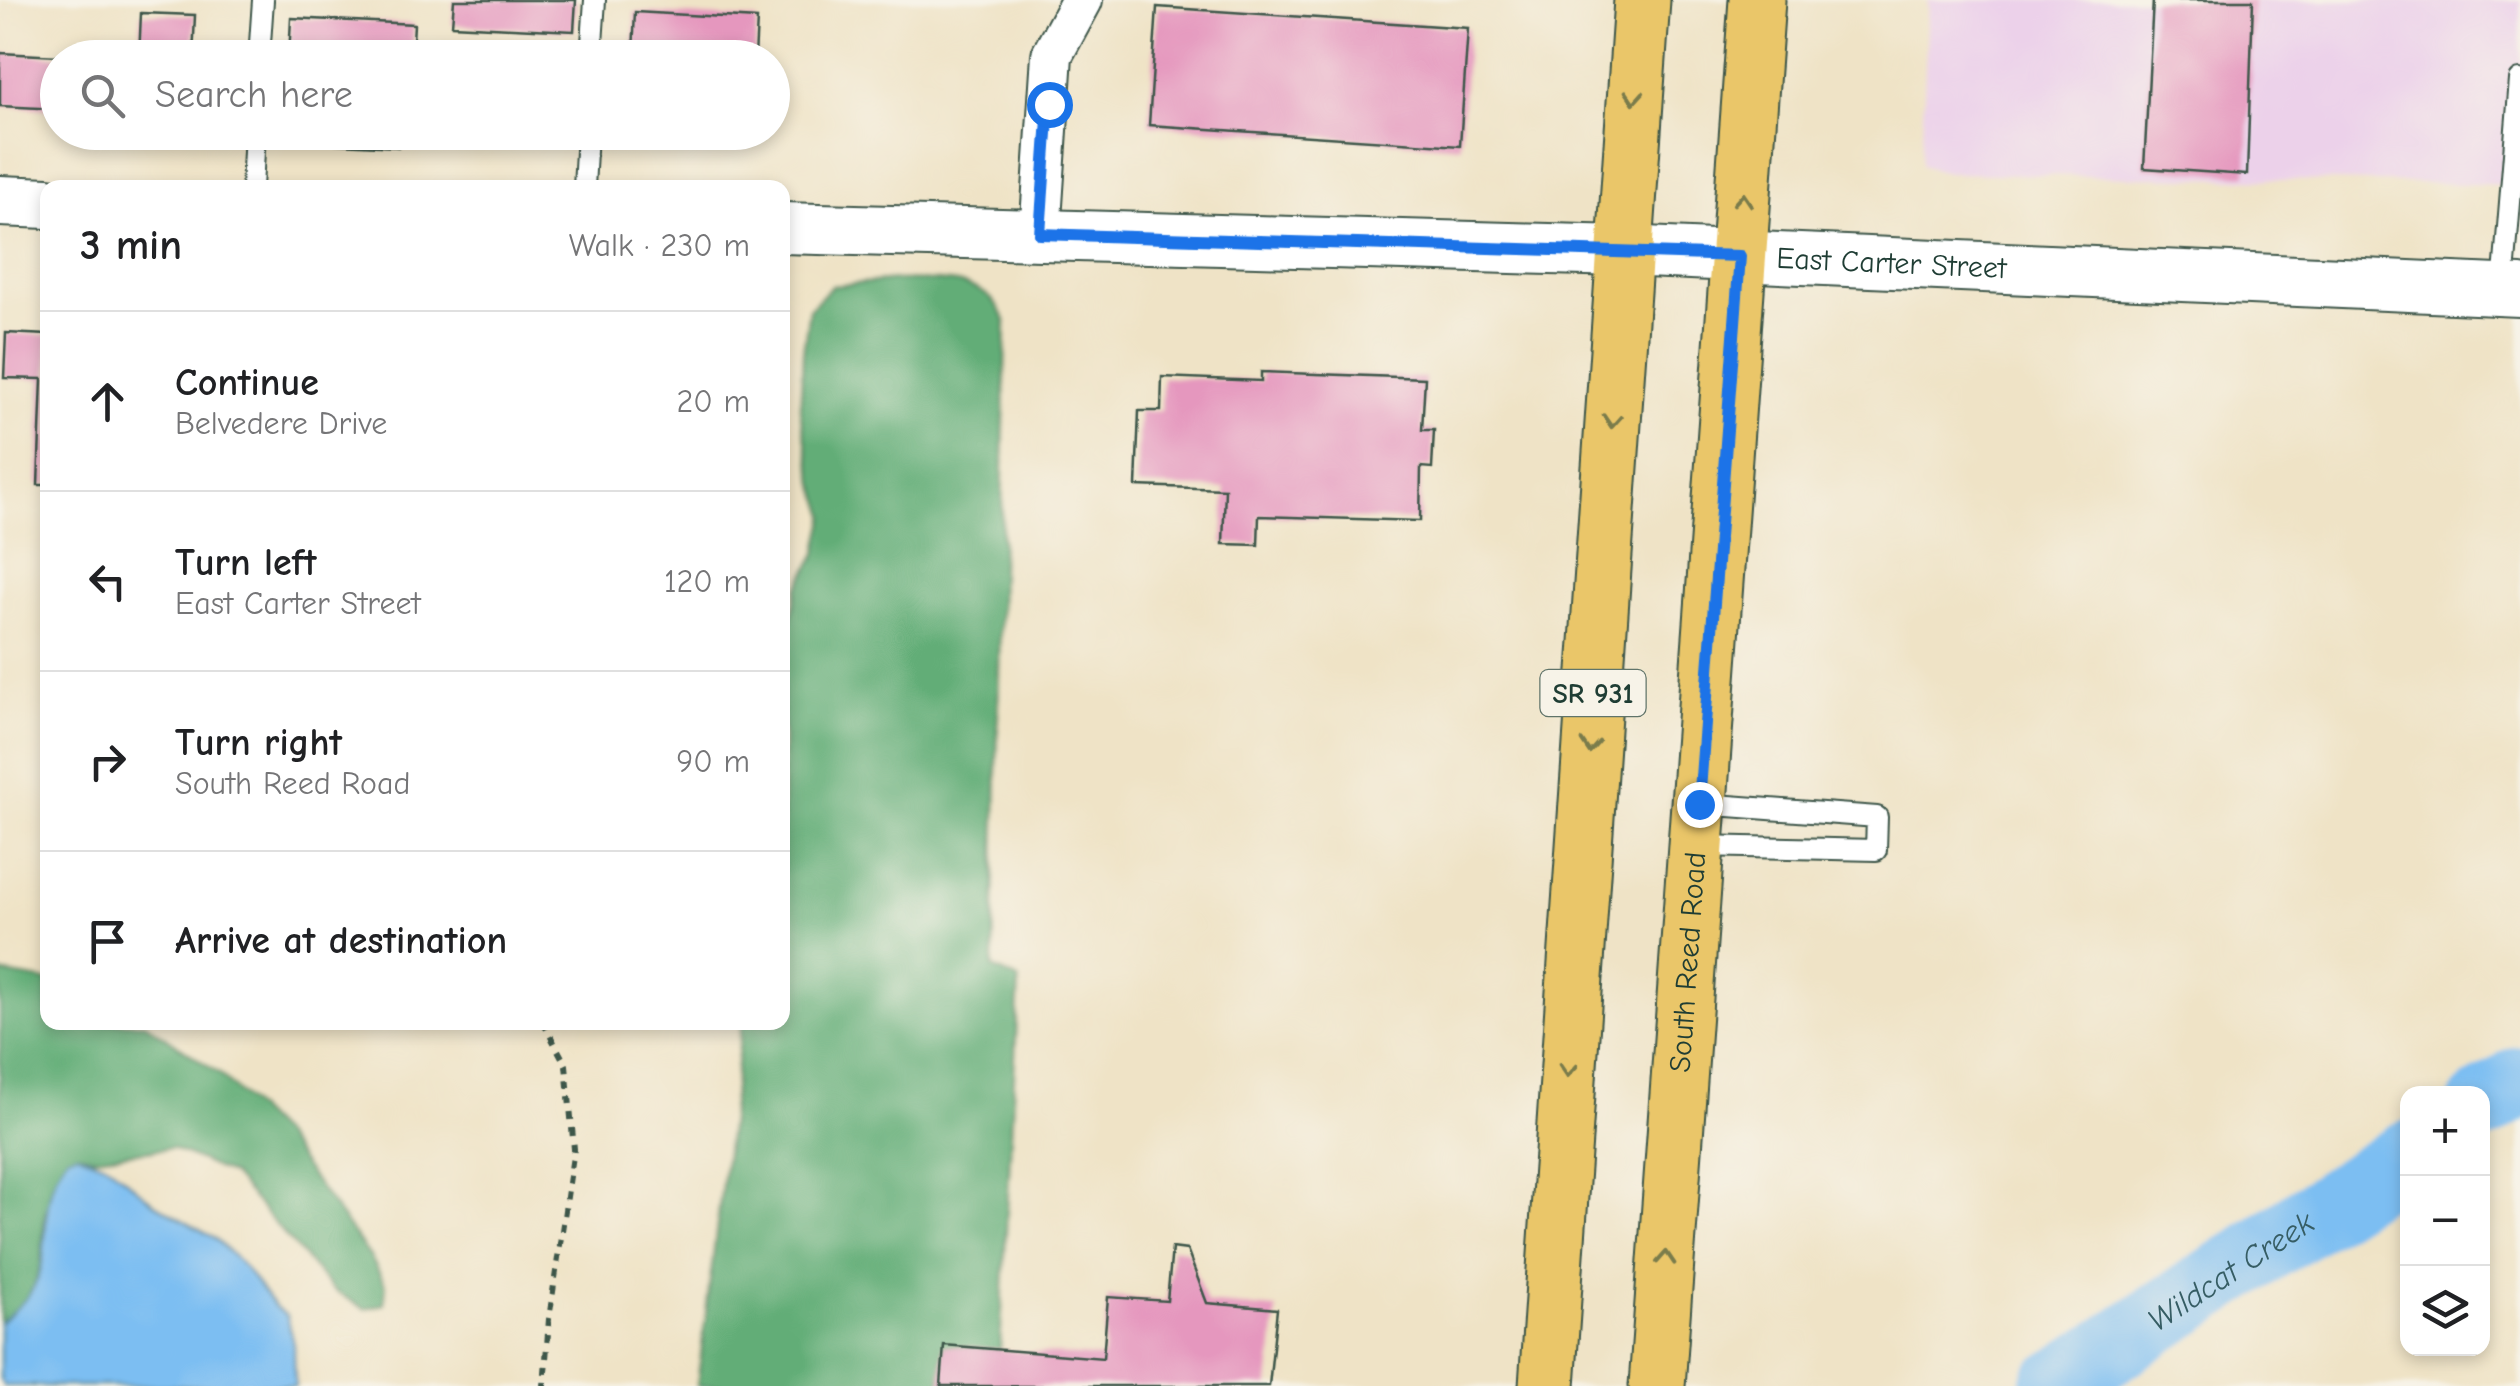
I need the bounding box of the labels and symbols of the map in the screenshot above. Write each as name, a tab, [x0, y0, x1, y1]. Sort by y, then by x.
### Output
route start	[1027, 82, 1073, 128]
one-way arrow	[1624, 90, 1646, 106]
one-way arrow	[1732, 192, 1753, 208]
street label: East Carter Street	[1776, 241, 2009, 286]
one-way arrow	[1601, 414, 1623, 430]
road number: SR 931	[1540, 670, 1646, 716]
one-way arrow	[1580, 738, 1601, 754]
route end	[1677, 782, 1723, 828]
street label: South Reed Road	[1663, 851, 1713, 1074]
one-way arrow	[1558, 1062, 1579, 1078]
water label: Wildcat Creek	[2141, 1203, 2321, 1339]
one-way arrow	[1655, 1249, 1676, 1265]

